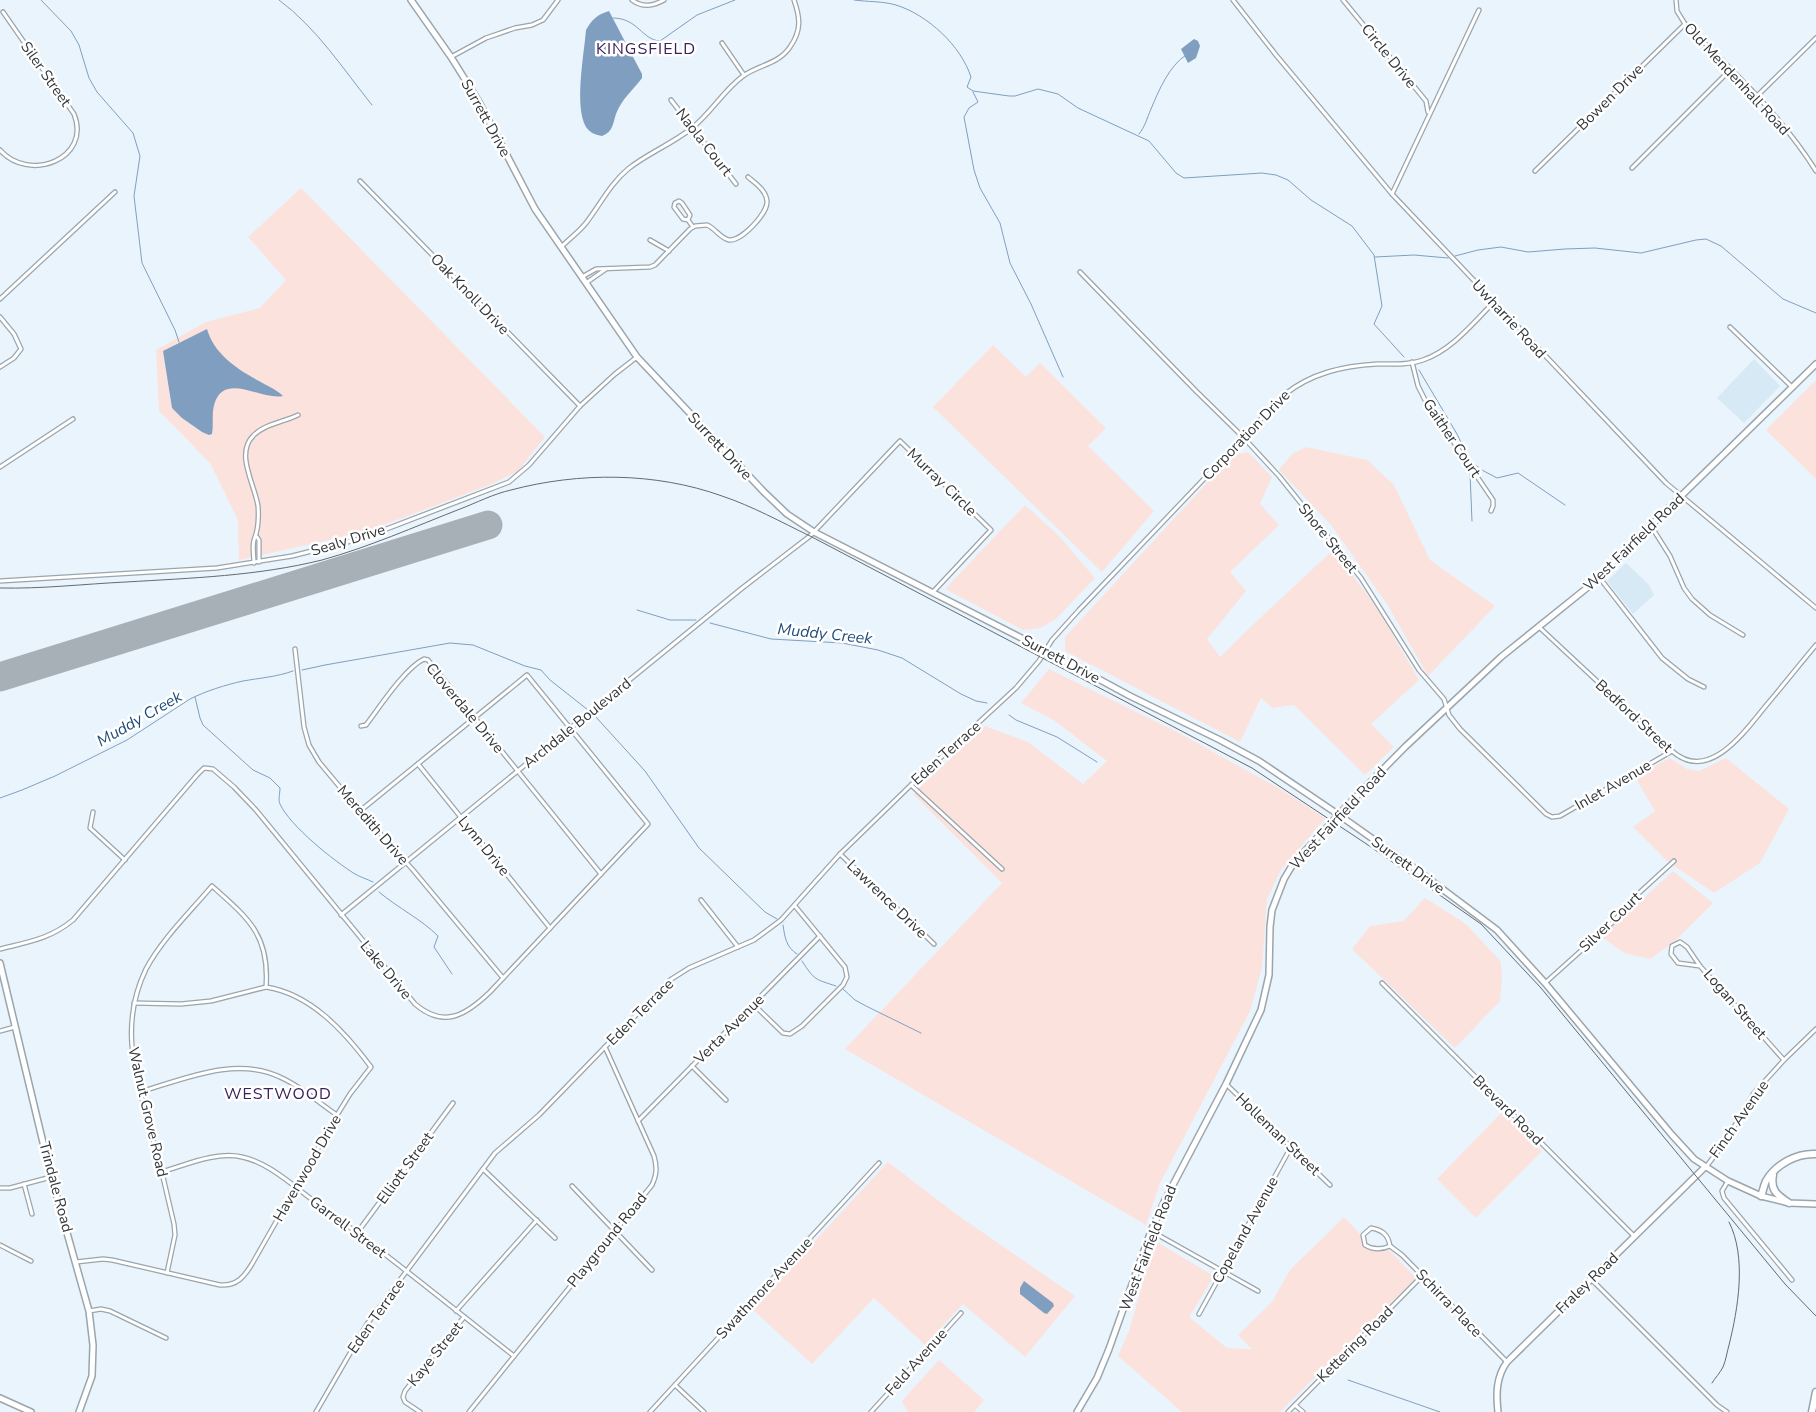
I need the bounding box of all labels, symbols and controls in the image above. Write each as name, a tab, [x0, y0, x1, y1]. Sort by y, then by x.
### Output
street label: Old Mendenhall Road	[1680, 18, 1794, 140]
street label: Circle Drive	[1357, 20, 1421, 92]
street label: Siler Street	[16, 37, 76, 111]
district label: KINGSFIELD	[596, 38, 696, 60]
street label: Bowen Drive	[1572, 59, 1648, 135]
street label: Surrett Drive	[456, 76, 516, 160]
street label: Naola Court	[671, 104, 737, 181]
street label: Oak Knoll Drive	[426, 249, 514, 339]
street label: Uwharrie Road	[1467, 275, 1551, 363]
street label: Corporation Drive	[1198, 385, 1294, 485]
street label: Gaither Court	[1418, 395, 1486, 482]
street label: Surrett Drive	[683, 408, 757, 484]
street label: Murray Circle	[903, 444, 981, 520]
street label: West Fairfield Road	[1579, 489, 1689, 595]
street label: Shore Street	[1294, 499, 1363, 578]
street label: Sealy Drive	[308, 519, 388, 561]
water label: Muddy Creek	[776, 618, 874, 650]
street label: Surrett Drive	[1018, 630, 1104, 688]
street label: Cloverdale Drive	[421, 659, 509, 757]
street label: Archdale Boulevard	[519, 673, 635, 773]
street label: Bedford Street	[1591, 675, 1677, 758]
water label: Muddy Creek	[93, 685, 187, 752]
street label: Eden Terrace	[907, 716, 985, 790]
street label: Inlet Avenue	[1571, 755, 1655, 815]
street label: West Fairfield Road	[1285, 762, 1391, 874]
street label: Meredith Drive	[333, 781, 413, 869]
street label: Lynn Drive	[454, 812, 514, 880]
street label: Surrett Drive	[1367, 832, 1449, 898]
street label: Lawrence Drive	[842, 855, 932, 943]
street label: Silver Court	[1575, 887, 1646, 957]
street label: Lake Drive	[356, 936, 416, 1004]
street label: Logan Street	[1699, 965, 1771, 1044]
street label: Eden Terrace	[602, 974, 678, 1050]
street label: Verta Avenue	[689, 990, 768, 1069]
street label: Walnut Grove Road	[123, 1045, 173, 1179]
street label: Brevard Road	[1469, 1071, 1547, 1149]
street label: Finch Avenue	[1705, 1076, 1773, 1162]
district label: WESTWOOD	[224, 1083, 332, 1105]
street label: Holleman Street	[1231, 1088, 1325, 1180]
street label: Havenwood Drive	[268, 1111, 346, 1225]
street label: Elliott Street	[372, 1127, 438, 1208]
street label: Trindale Road	[34, 1139, 78, 1235]
street label: Copeland Avenue	[1207, 1173, 1283, 1287]
street label: West Fairfield Road	[1115, 1182, 1181, 1314]
street label: Playground Road	[563, 1189, 651, 1291]
street label: Garrell Street	[306, 1192, 391, 1263]
street label: Swathmore Avenue	[711, 1233, 817, 1343]
street label: Fraley Road	[1551, 1248, 1623, 1318]
street label: Schirra Place	[1411, 1265, 1487, 1341]
street label: Eden Terrace	[343, 1275, 409, 1357]
street label: Kettering Road	[1312, 1301, 1398, 1387]
street label: Kaye Street	[403, 1317, 468, 1390]
street label: Feld Avenue	[880, 1324, 952, 1400]

